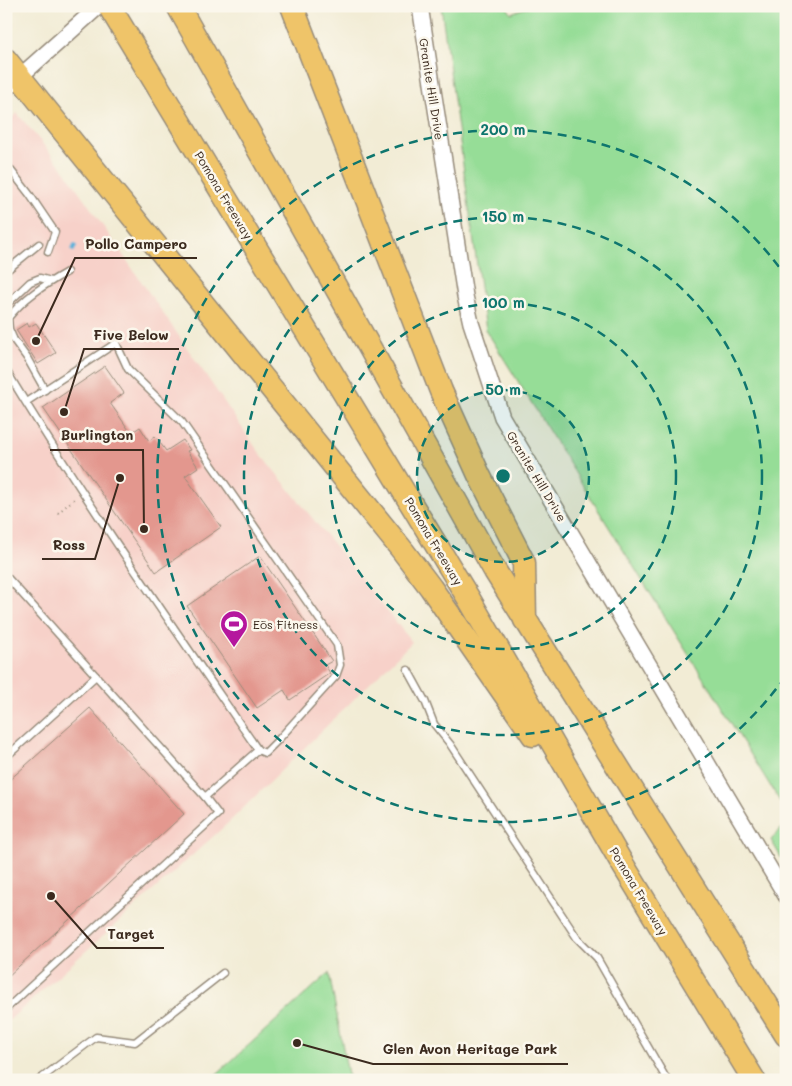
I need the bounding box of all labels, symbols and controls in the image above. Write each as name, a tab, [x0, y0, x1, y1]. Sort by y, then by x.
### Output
street label: Granite Hill Drive	[416, 37, 448, 141]
text: 200 m	[481, 119, 526, 139]
street label: Pomona Freeway	[191, 148, 257, 242]
text: 150 m	[482, 206, 524, 226]
callout: Pollo Campero	[75, 229, 197, 258]
text: Pollo Campero	[85, 234, 188, 253]
text: 100 m	[481, 292, 525, 312]
callout: Five Below	[84, 320, 179, 349]
text: Five Below	[93, 325, 169, 344]
text: 50 m	[485, 379, 521, 399]
callout: Burlington	[50, 421, 143, 450]
text: Burlington	[61, 425, 133, 444]
street label: Granite Hill Drive	[504, 428, 570, 524]
centre of rings	[494, 467, 512, 485]
street label: Pomona Freeway	[401, 494, 467, 588]
callout: Ross	[42, 530, 95, 559]
text: Ross	[53, 535, 85, 554]
sports icon: Eōs Fitness	[219, 609, 249, 648]
place label: Eōs Fitness	[253, 616, 318, 632]
street label: Pomona Freeway	[606, 844, 672, 938]
callout: Target	[97, 919, 164, 948]
text: Target	[107, 924, 155, 943]
callout: Glen Avon Heritage Park	[373, 1035, 568, 1064]
text: Glen Avon Heritage Park	[383, 1039, 557, 1058]

